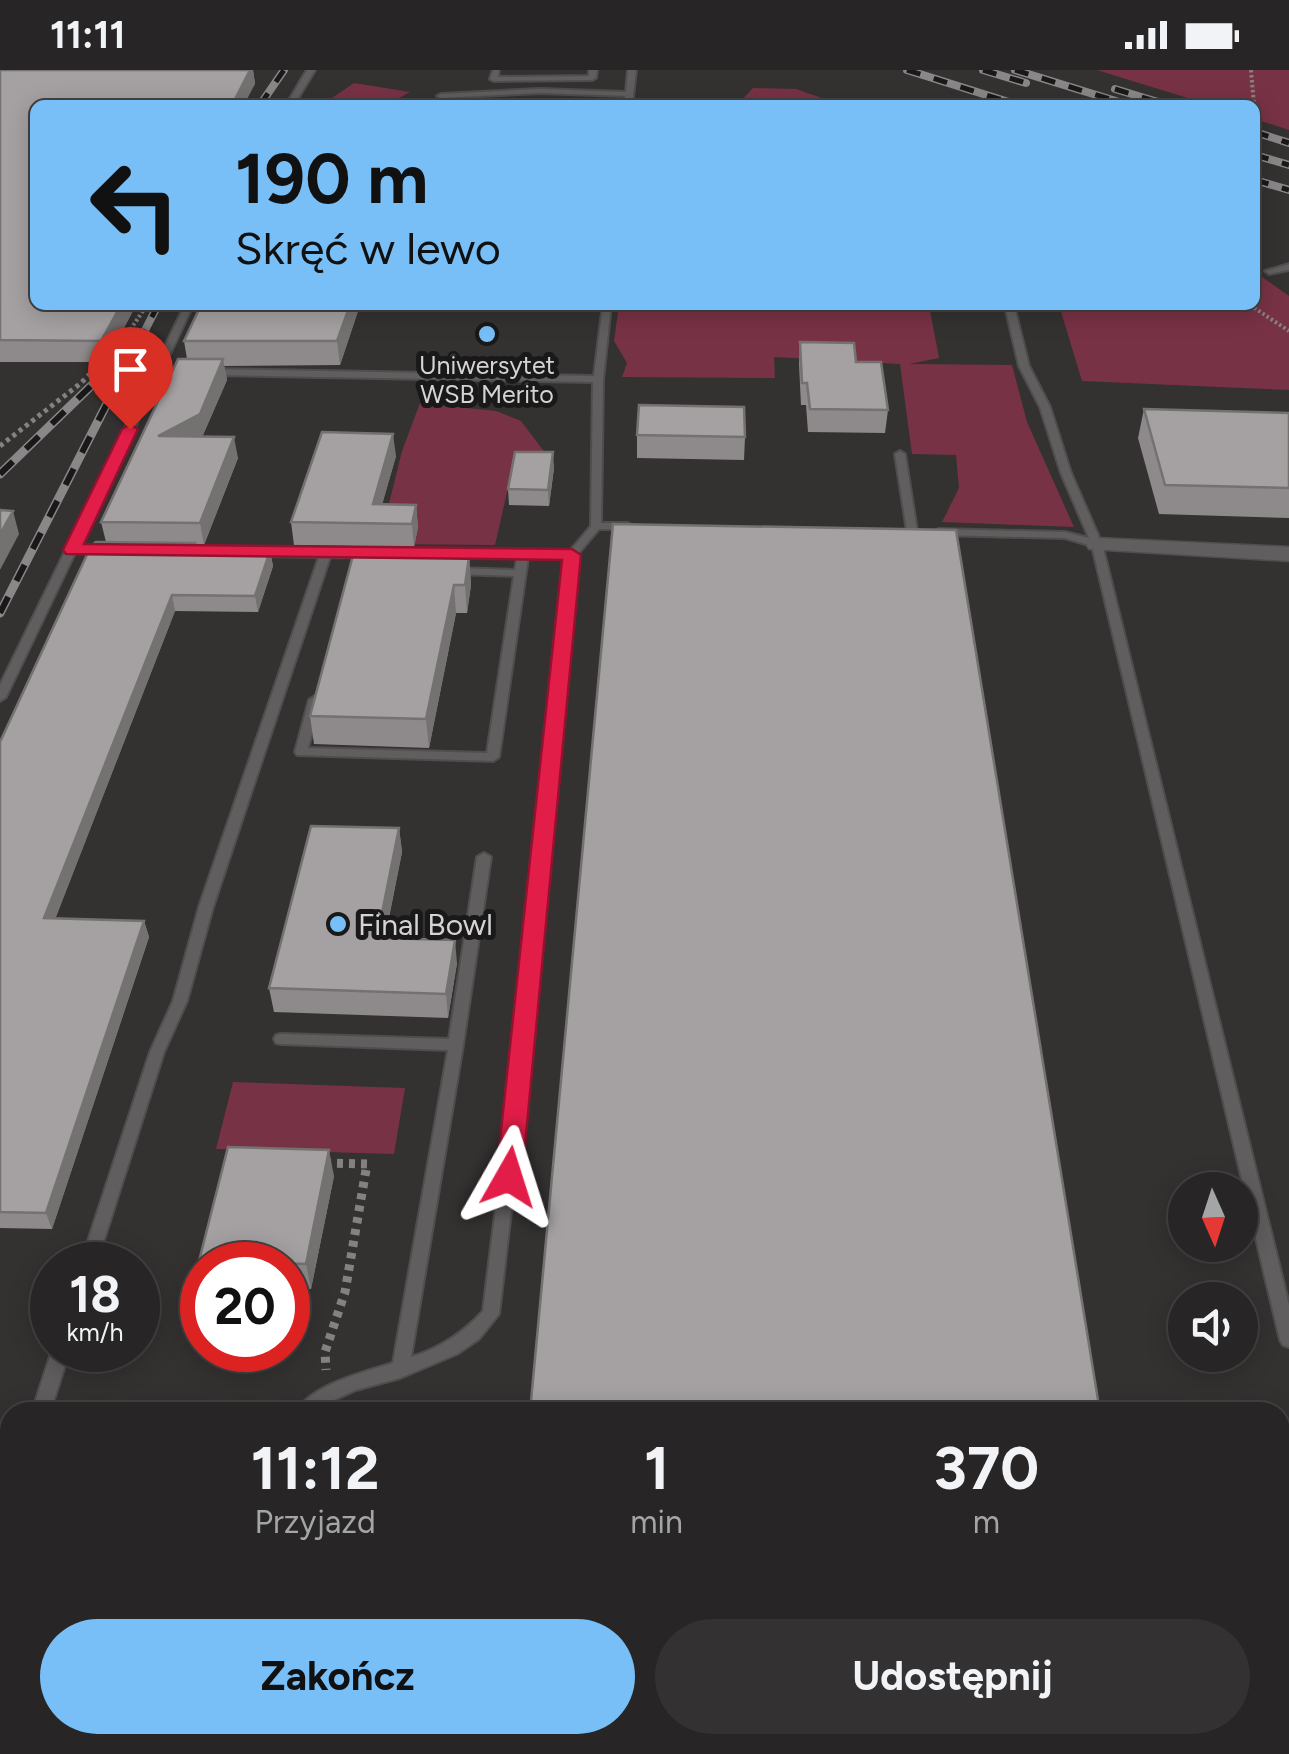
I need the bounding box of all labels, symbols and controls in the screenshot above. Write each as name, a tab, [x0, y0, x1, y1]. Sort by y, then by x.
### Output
text: 11:11	[50, 12, 126, 58]
text: 190 m	[235, 136, 428, 221]
icon: left	[70, 140, 200, 270]
text: Skręć w lewo	[235, 221, 501, 275]
marker: Uniwersytet WSB Merito	[476, 323, 498, 345]
pin	[88, 327, 173, 430]
icon: arrive	[103, 342, 158, 397]
place label: Uniwersytet WSB Merito	[419, 350, 555, 409]
place label: Final Bowl	[358, 906, 493, 943]
marker: Final Bowl	[327, 913, 349, 935]
position arrow	[457, 1125, 561, 1229]
north arrow	[1168, 1172, 1258, 1262]
map controls	[1168, 1172, 1258, 1372]
speed limit sign: 20	[180, 1242, 310, 1372]
text: 18	[69, 1264, 121, 1325]
button: sound	[1168, 1282, 1258, 1372]
text: km/h	[66, 1317, 124, 1347]
text: 11:12	[251, 1432, 380, 1504]
text: 1	[644, 1432, 669, 1504]
text: 370	[934, 1432, 1039, 1504]
text: Przyjazd	[255, 1503, 376, 1541]
text: min	[630, 1503, 683, 1541]
text: m	[973, 1503, 1000, 1541]
button: Zakończ	[40, 1619, 635, 1734]
button: Udostępnij	[655, 1619, 1250, 1734]

